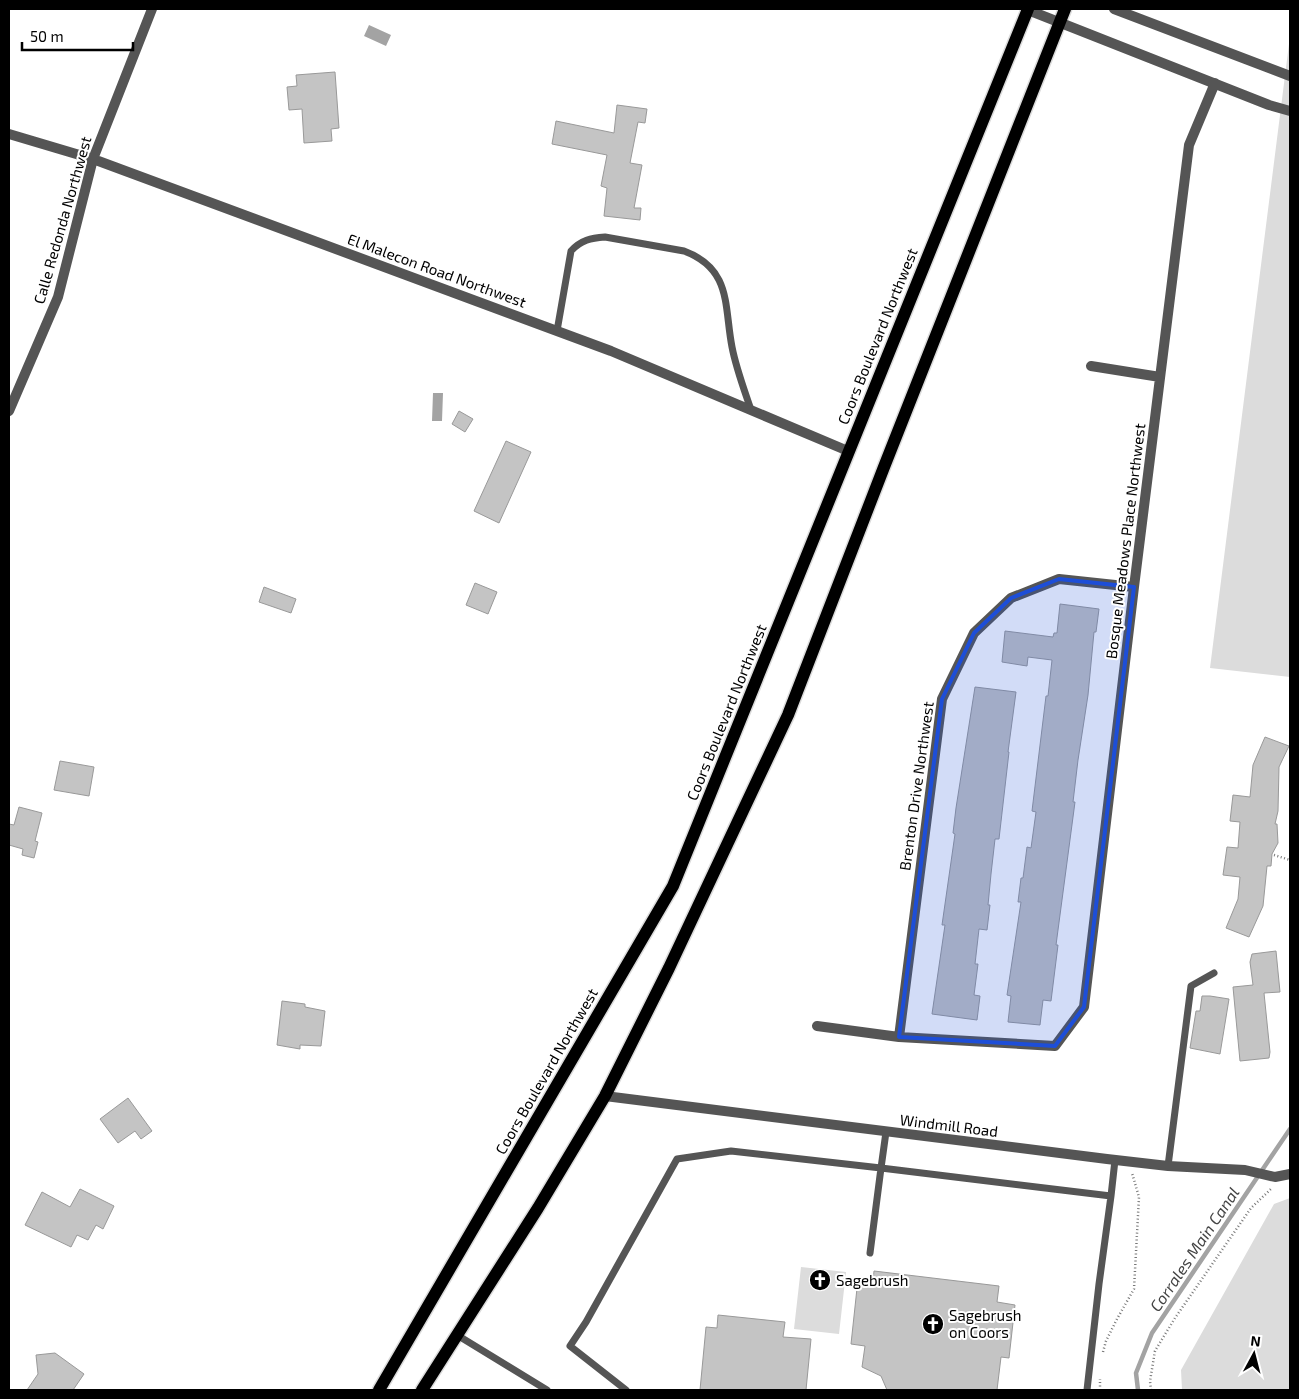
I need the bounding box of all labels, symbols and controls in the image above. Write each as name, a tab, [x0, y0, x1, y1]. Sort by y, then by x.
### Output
scale bar	[22, 20, 134, 52]
text: 50 m	[30, 27, 64, 45]
street label: Calle Redonda Northwest	[29, 134, 95, 306]
street label: El Malecon Road Northwest	[345, 229, 529, 311]
street label: Coors Boulevard Northwest	[833, 245, 921, 427]
street label: Bosque Meadows Place Northwest	[1102, 422, 1148, 660]
street label: Coors Boulevard Northwest	[682, 621, 770, 803]
street label: Brenton Drive Northwest	[895, 700, 937, 872]
street label: Coors Boulevard Northwest	[491, 985, 601, 1157]
street label: Windmill Road	[899, 1110, 999, 1140]
water label: Corrales Main Canal	[1145, 1183, 1243, 1315]
church icon: Sagebrush	[808, 1268, 832, 1292]
place label: Sagebrush	[836, 1271, 908, 1289]
place label: Sagebrush on Coors	[949, 1306, 1021, 1341]
church icon: Sagebrush on Coors	[921, 1312, 945, 1336]
north arrow	[1229, 1329, 1279, 1379]
text: N	[1250, 1332, 1262, 1350]

